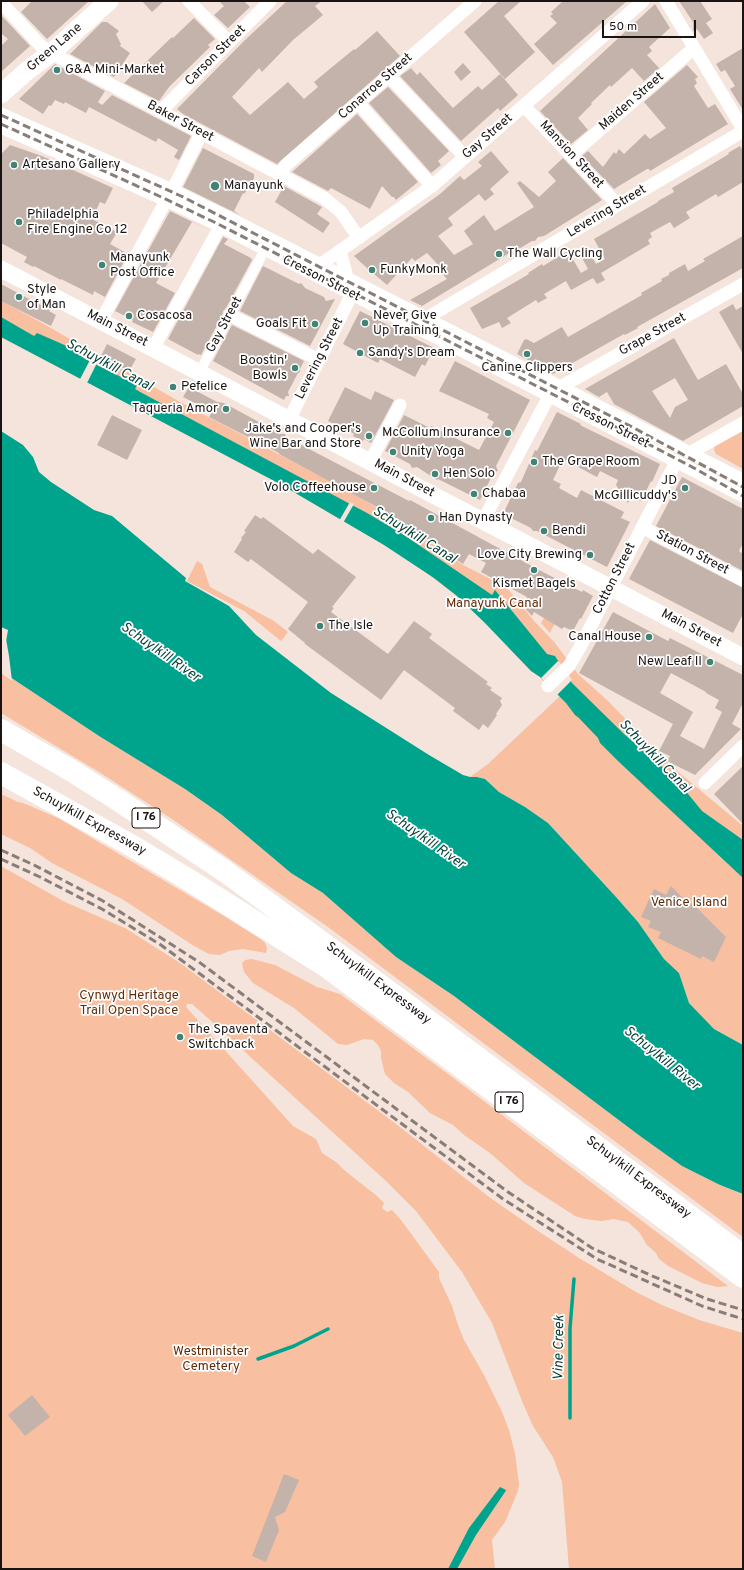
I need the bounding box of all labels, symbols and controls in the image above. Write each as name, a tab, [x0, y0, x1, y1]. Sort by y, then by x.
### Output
scale bar	[604, 12, 698, 38]
text: 50 m	[609, 19, 637, 35]
street label: Green Lane	[24, 20, 86, 76]
street label: Carson Street	[182, 22, 250, 90]
street label: Conarroe Street	[336, 51, 416, 123]
place label: G&A Mini-Market	[65, 62, 164, 78]
marker: G&A Mini-Market	[52, 65, 62, 75]
street label: Maiden Street	[596, 70, 668, 134]
street label: Baker Street	[144, 98, 216, 146]
street label: Gay Street	[460, 111, 516, 163]
street label: Mansion Street	[536, 118, 606, 192]
place label: Artesano Gallery	[22, 157, 120, 173]
marker: Artesano Gallery	[9, 160, 19, 170]
place label: Manayunk	[224, 178, 284, 194]
marker: Manayunk	[209, 180, 221, 192]
street label: Levering Street	[565, 182, 649, 242]
place label: Philadelphia Fire Engine Co 12	[27, 207, 127, 238]
marker: Philadelphia Fire Engine Co 12	[14, 217, 24, 227]
place label: The Wall Cycling	[507, 246, 603, 262]
marker: The Wall Cycling	[494, 249, 504, 259]
place label: Manayunk Post Office	[110, 250, 174, 281]
street label: Cresson Street	[279, 253, 363, 305]
marker: Manayunk Post Office	[97, 260, 107, 270]
place label: FunkyMonk	[380, 262, 447, 278]
marker: FunkyMonk	[367, 265, 377, 275]
place label: Style of Man	[27, 282, 66, 313]
marker: Style of Man	[14, 292, 24, 302]
street label: Gay Street	[204, 294, 246, 356]
street label: Main Street	[84, 307, 150, 351]
place label: Cosacosa	[137, 308, 192, 324]
place label: Never Give Up Training	[373, 308, 439, 339]
street label: Grape Street	[617, 310, 689, 360]
marker: Cosacosa	[124, 311, 134, 321]
place label: Goals Fit	[256, 316, 307, 332]
street label: Levering Street	[293, 316, 347, 402]
marker: Never Give Up Training	[360, 318, 370, 328]
marker: Goals Fit	[310, 319, 320, 329]
water label: Schuylkill Canal	[63, 336, 155, 396]
place label: Sandy's Dream	[368, 345, 455, 361]
marker: Sandy's Dream	[355, 348, 365, 358]
marker: Canine Clippers	[522, 349, 532, 359]
place label: Boostin' Bowls	[240, 353, 287, 384]
place label: Canine Clippers	[481, 360, 573, 376]
marker: Boostin' Bowls	[290, 363, 300, 373]
place label: Pefelice	[181, 379, 227, 395]
marker: Pefelice	[168, 382, 178, 392]
street label: Cresson Street	[568, 400, 652, 452]
place label: Taqueria Amor	[132, 401, 218, 417]
marker: Taqueria Amor	[221, 404, 231, 414]
place label: Jake's and Cooper's Wine Bar and Store	[245, 421, 361, 452]
place label: McCollum Insurance	[382, 425, 500, 441]
marker: McCollum Insurance	[503, 428, 513, 438]
marker: Jake's and Cooper's Wine Bar and Store	[364, 431, 374, 441]
place label: Unity Yoga	[401, 444, 464, 460]
marker: Unity Yoga	[388, 447, 398, 457]
place label: The Grape Room	[542, 454, 639, 470]
street label: Main Street	[371, 457, 437, 501]
marker: The Grape Room	[529, 457, 539, 467]
place label: Hen Solo	[443, 466, 495, 482]
marker: Hen Solo	[430, 469, 440, 479]
place label: JD McGillicuddy's	[594, 473, 677, 504]
place label: Volo Coffeehouse	[264, 480, 366, 496]
marker: Volo Coffeehouse	[369, 483, 379, 493]
marker: JD McGillicuddy's	[680, 483, 690, 493]
place label: Chabaa	[482, 486, 526, 502]
marker: Chabaa	[469, 489, 479, 499]
water label: Schuylkill Canal	[369, 504, 459, 568]
place label: Han Dynasty	[439, 510, 513, 526]
marker: Han Dynasty	[426, 513, 436, 523]
place label: Bendi	[552, 523, 586, 539]
marker: Bendi	[539, 526, 549, 536]
street label: Station Street	[653, 527, 731, 579]
street label: Cotton Street	[590, 541, 640, 617]
place label: Love City Brewing	[477, 547, 582, 563]
marker: Love City Brewing	[585, 550, 595, 560]
marker: Kismet Bagels	[529, 565, 539, 575]
place label: Kismet Bagels	[492, 576, 576, 592]
park label: Manayunk Canal	[446, 596, 542, 612]
street label: Main Street	[658, 607, 724, 651]
place label: The Isle	[328, 618, 373, 634]
water label: Schuylkill River	[117, 619, 203, 687]
marker: The Isle	[315, 621, 325, 631]
place label: Canal House	[568, 629, 641, 645]
marker: Canal House	[644, 632, 654, 642]
place label: New Leaf II	[638, 654, 702, 670]
marker: New Leaf II	[705, 657, 715, 667]
water label: Schuylkill Canal	[615, 717, 693, 797]
street label: Schuylkill Expressway	[29, 784, 149, 860]
water label: Schuylkill River	[382, 806, 468, 874]
road number: I 76	[132, 808, 160, 828]
park label: Venice Island	[651, 895, 727, 911]
street label: Schuylkill Expressway	[322, 939, 434, 1029]
park label: Cynwyd Heritage Trail Open Space	[79, 988, 179, 1019]
place label: The Spaventa Switchback	[188, 1022, 268, 1053]
water label: Schuylkill River	[620, 1023, 702, 1095]
marker: The Spaventa Switchback	[175, 1032, 185, 1042]
road number: I 76	[495, 1092, 523, 1112]
street label: Schuylkill Expressway	[582, 1133, 694, 1223]
water label: Vine Creek	[551, 1315, 569, 1381]
park label: Westminister Cemetery	[173, 1344, 249, 1375]

